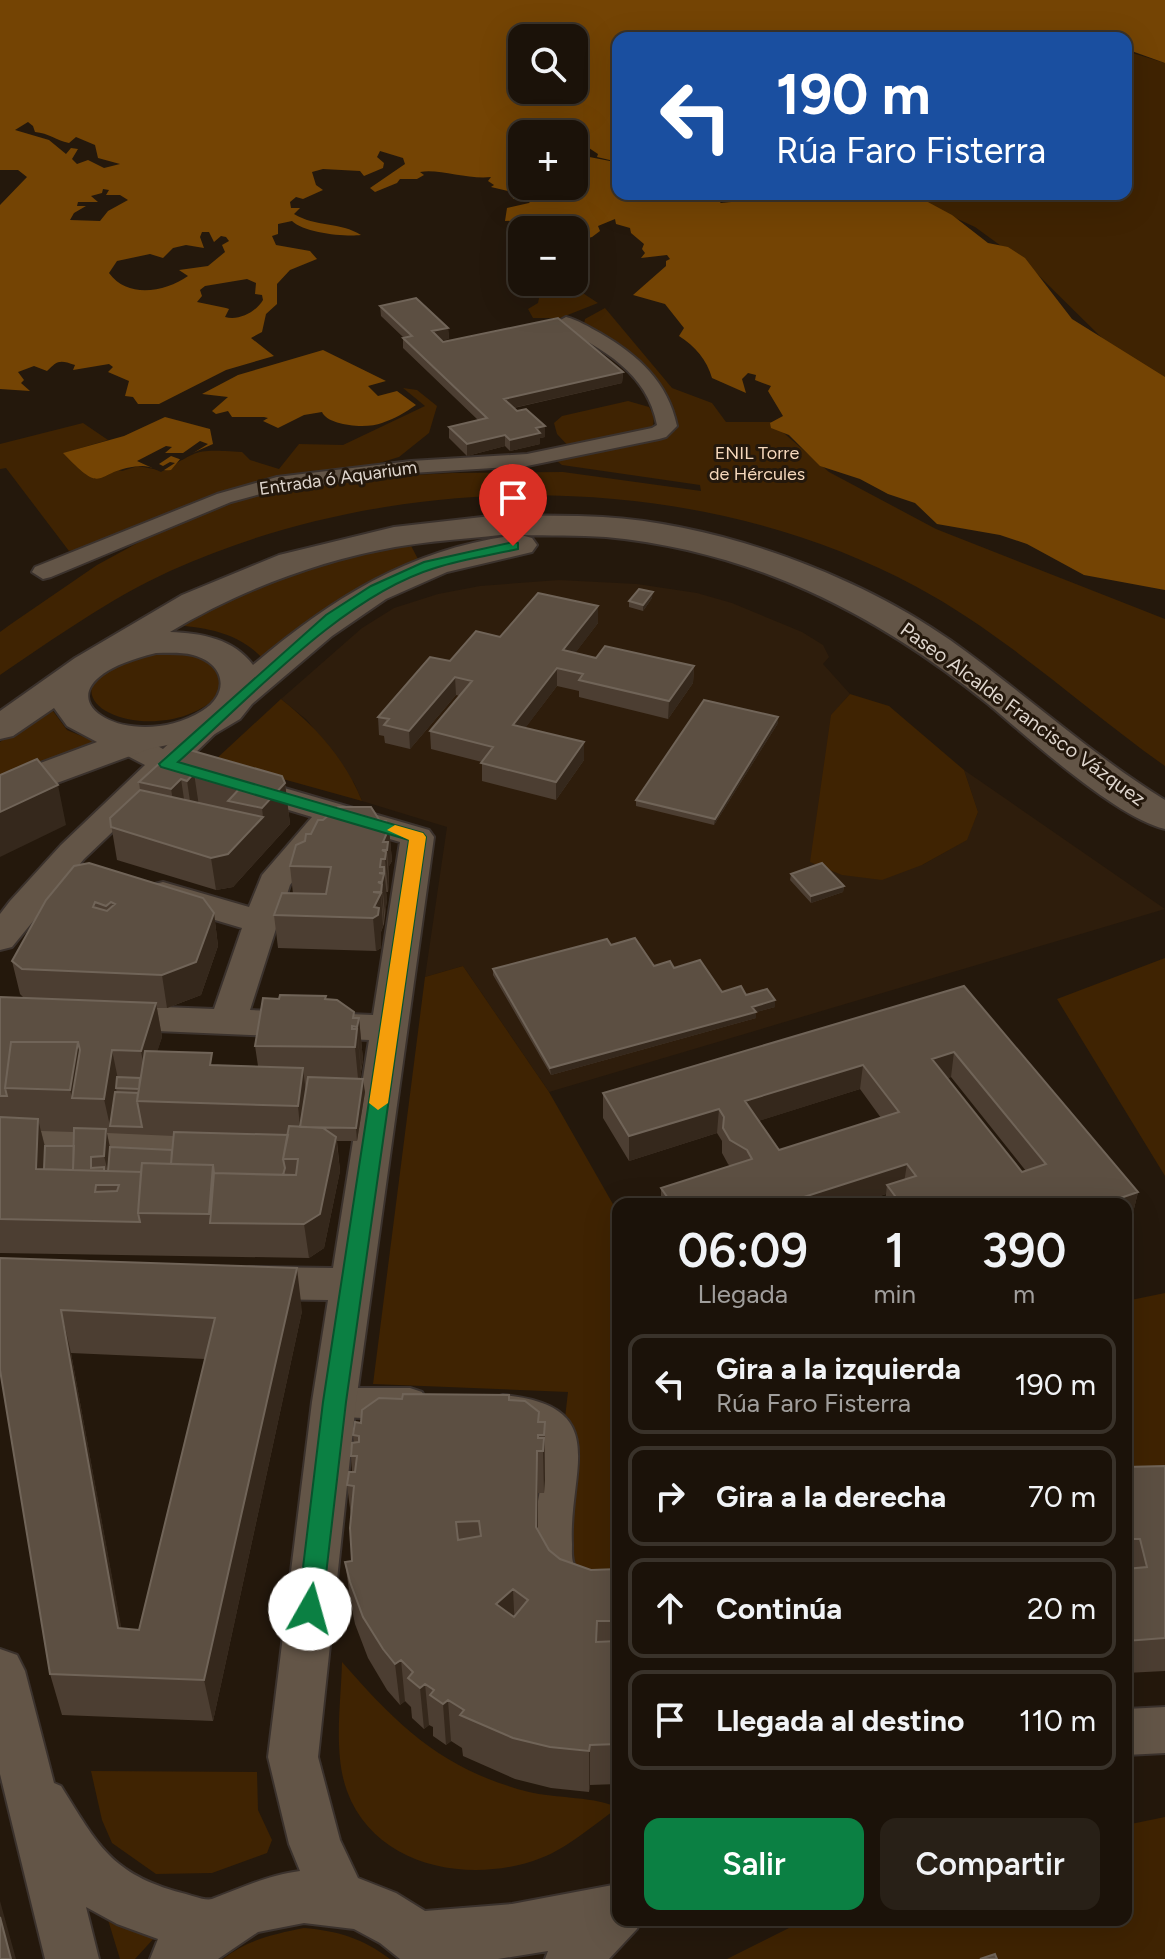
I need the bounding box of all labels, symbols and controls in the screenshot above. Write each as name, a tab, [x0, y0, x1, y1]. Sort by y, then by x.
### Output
map controls	[508, 24, 588, 296]
button: search	[508, 24, 588, 104]
text: 190 m	[776, 61, 931, 128]
icon: left	[644, 64, 748, 168]
button: +	[508, 120, 588, 200]
text: Rúa Faro Fisterra	[776, 129, 1046, 172]
button: −	[508, 216, 588, 296]
park label: ENIL Torre de Hércules	[709, 442, 805, 485]
street label: Entrada ó Aquarium	[258, 456, 418, 500]
pin	[479, 464, 547, 546]
icon: arrive	[491, 476, 535, 520]
street label: Paseo Alcalde Francisco Vázquez	[896, 617, 1150, 811]
text: 06:09	[677, 1221, 808, 1279]
text: 1	[885, 1221, 905, 1279]
text: 390	[982, 1221, 1067, 1279]
text: Llegada	[697, 1278, 788, 1310]
text: min	[873, 1278, 916, 1310]
text: m	[1013, 1278, 1035, 1310]
text: Gira a la izquierda	[716, 1350, 961, 1387]
icon: left	[648, 1362, 692, 1406]
text: 190 m	[1014, 1366, 1096, 1403]
text: Rúa Faro Fisterra	[716, 1387, 911, 1419]
icon: right	[648, 1474, 692, 1518]
text: Gira a la derecha	[716, 1478, 946, 1515]
text: 70 m	[1028, 1478, 1096, 1515]
position arrow	[268, 1567, 352, 1651]
icon: ahead	[648, 1586, 692, 1630]
text: Continúa	[716, 1590, 842, 1627]
text: 20 m	[1027, 1590, 1096, 1627]
icon: arrive	[648, 1698, 692, 1742]
text: Llegada al destino	[716, 1702, 964, 1739]
text: 110 m	[1019, 1702, 1096, 1739]
button: Salir	[644, 1818, 864, 1910]
button: Compartir	[880, 1818, 1100, 1910]

